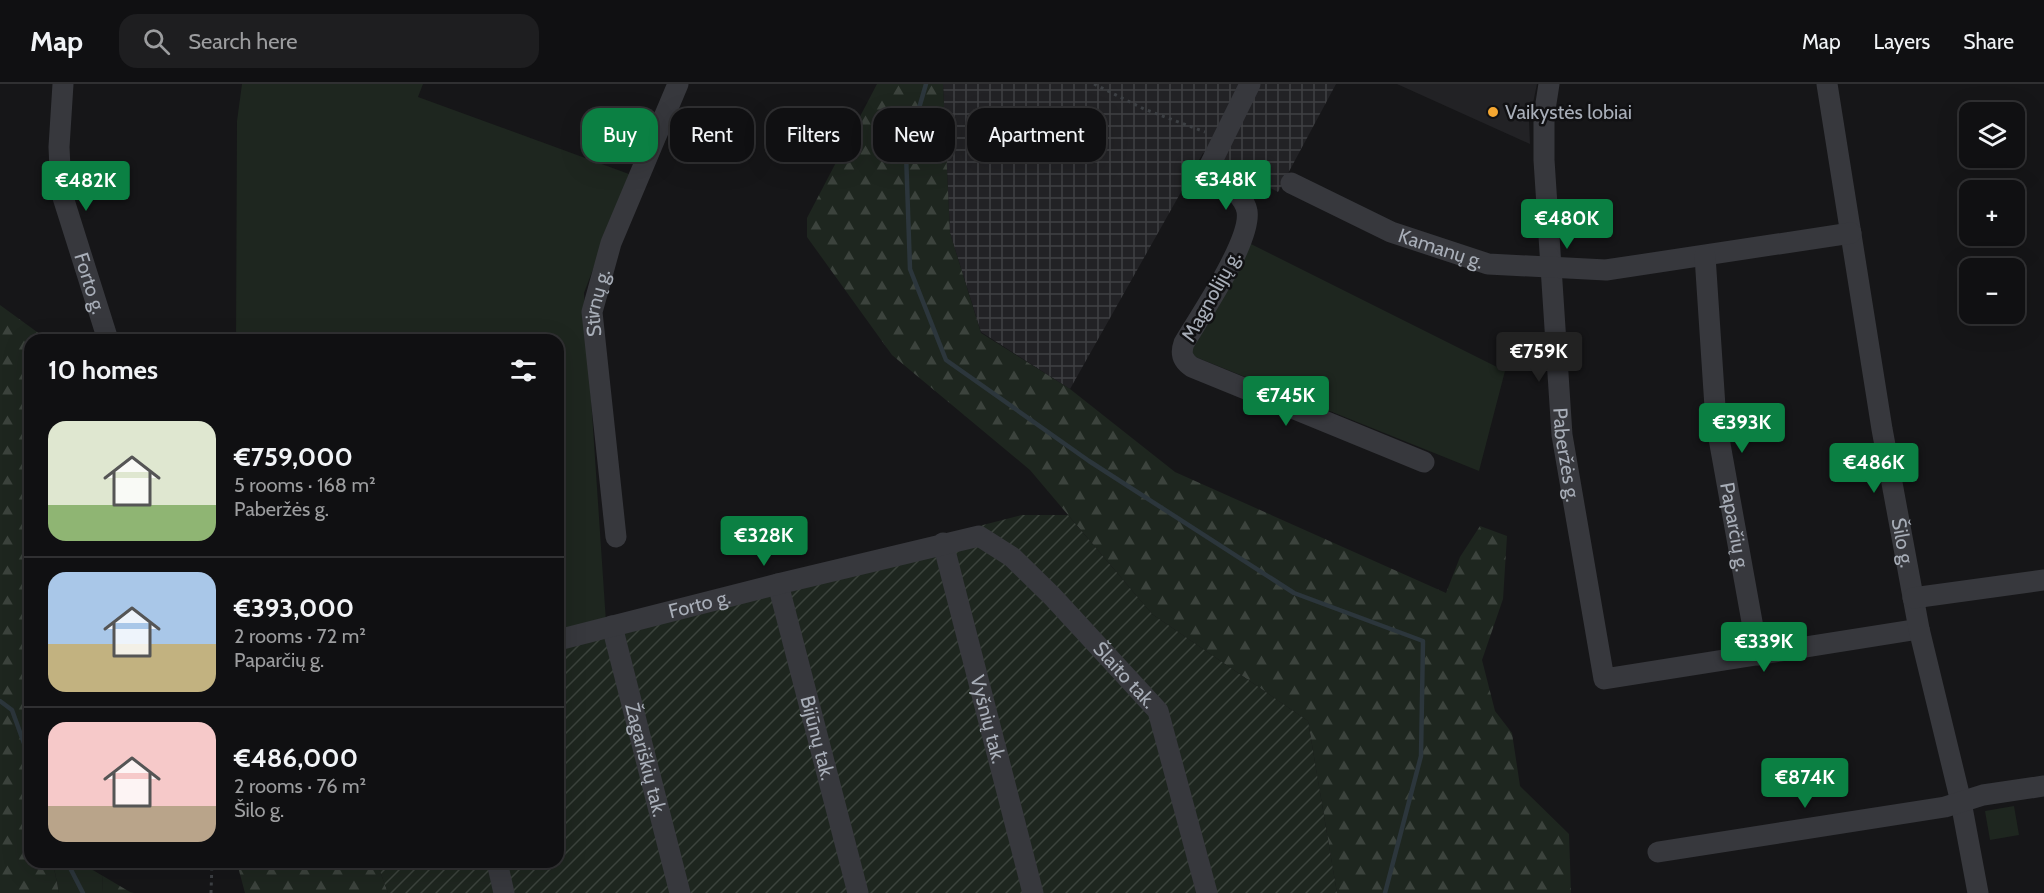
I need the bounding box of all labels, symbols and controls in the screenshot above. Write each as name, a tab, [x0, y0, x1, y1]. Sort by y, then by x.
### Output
search box	[119, 14, 539, 68]
text: Map	[30, 24, 83, 58]
icon: search	[140, 25, 173, 58]
text: Search here	[188, 28, 297, 55]
text: Map	[1802, 29, 1841, 54]
text: Layers	[1874, 29, 1930, 54]
text: Share	[1963, 29, 2014, 54]
place label: Vaikystės lobiai	[1505, 100, 1632, 124]
map controls	[1959, 102, 2025, 324]
button: layers	[1959, 102, 2025, 168]
marker: Vaikystės lobiai	[1486, 105, 1500, 119]
chip: Buy	[582, 108, 658, 162]
chip: Rent	[670, 108, 754, 162]
chip: Filters	[766, 108, 861, 162]
chip: New	[873, 108, 955, 162]
chip: Apartment	[967, 108, 1106, 162]
pin: €348K	[1184, 160, 1268, 211]
pin: €482K	[44, 161, 128, 212]
text: €348K	[1196, 167, 1256, 191]
text: €482K	[56, 168, 116, 192]
button: +	[1959, 180, 2025, 246]
pin: €480K	[1525, 199, 1609, 250]
text: €480K	[1535, 206, 1599, 230]
street label: Kamanų g.	[1395, 223, 1487, 274]
street label: Magnolijų g.	[1176, 246, 1246, 346]
street label: Forto g.	[69, 250, 111, 317]
button: −	[1959, 258, 2025, 324]
street label: Stirnų g.	[580, 266, 615, 338]
pin: €759K	[1497, 332, 1581, 383]
text: €759K	[1510, 339, 1568, 363]
text: 10 homes	[48, 354, 158, 386]
icon: filters	[507, 354, 540, 387]
pin: €745K	[1244, 376, 1328, 427]
text: €745K	[1257, 383, 1315, 407]
pin: €393K	[1700, 403, 1784, 454]
street label: Paberžės g.	[1548, 407, 1585, 504]
text: €393K	[1713, 410, 1771, 434]
text: €759,000	[234, 441, 353, 473]
pin: €486K	[1832, 443, 1916, 494]
icon: home	[96, 445, 168, 517]
text: €486K	[1843, 450, 1905, 474]
text: 5 rooms · 168 m²	[234, 473, 376, 497]
street label: Paparčių g.	[1715, 480, 1755, 574]
text: Paberžės g.	[234, 497, 329, 521]
pin: €328K	[722, 516, 806, 567]
street label: Šilo g.	[1887, 516, 1919, 570]
text: €328K	[735, 523, 793, 547]
street label: Forto g.	[666, 585, 733, 623]
text: €393,000	[234, 592, 354, 624]
icon: home	[96, 596, 168, 668]
pin: €339K	[1722, 622, 1806, 673]
text: 2 rooms · 72 m²	[234, 624, 366, 648]
text: €339K	[1735, 629, 1793, 653]
street label: Šlaito tak.	[1088, 637, 1161, 713]
text: Paparčių g.	[234, 648, 324, 672]
street label: Vyšnių tak.	[965, 673, 1011, 766]
street label: Bijūnų tak.	[795, 693, 840, 783]
street label: Žagariškių tak.	[620, 700, 672, 819]
text: €486,000	[234, 742, 358, 774]
icon: home	[96, 746, 168, 818]
pin: €874K	[1763, 758, 1847, 809]
text: €874K	[1775, 765, 1835, 789]
text: 2 rooms · 76 m²	[234, 774, 366, 798]
text: Šilo g.	[234, 798, 284, 822]

